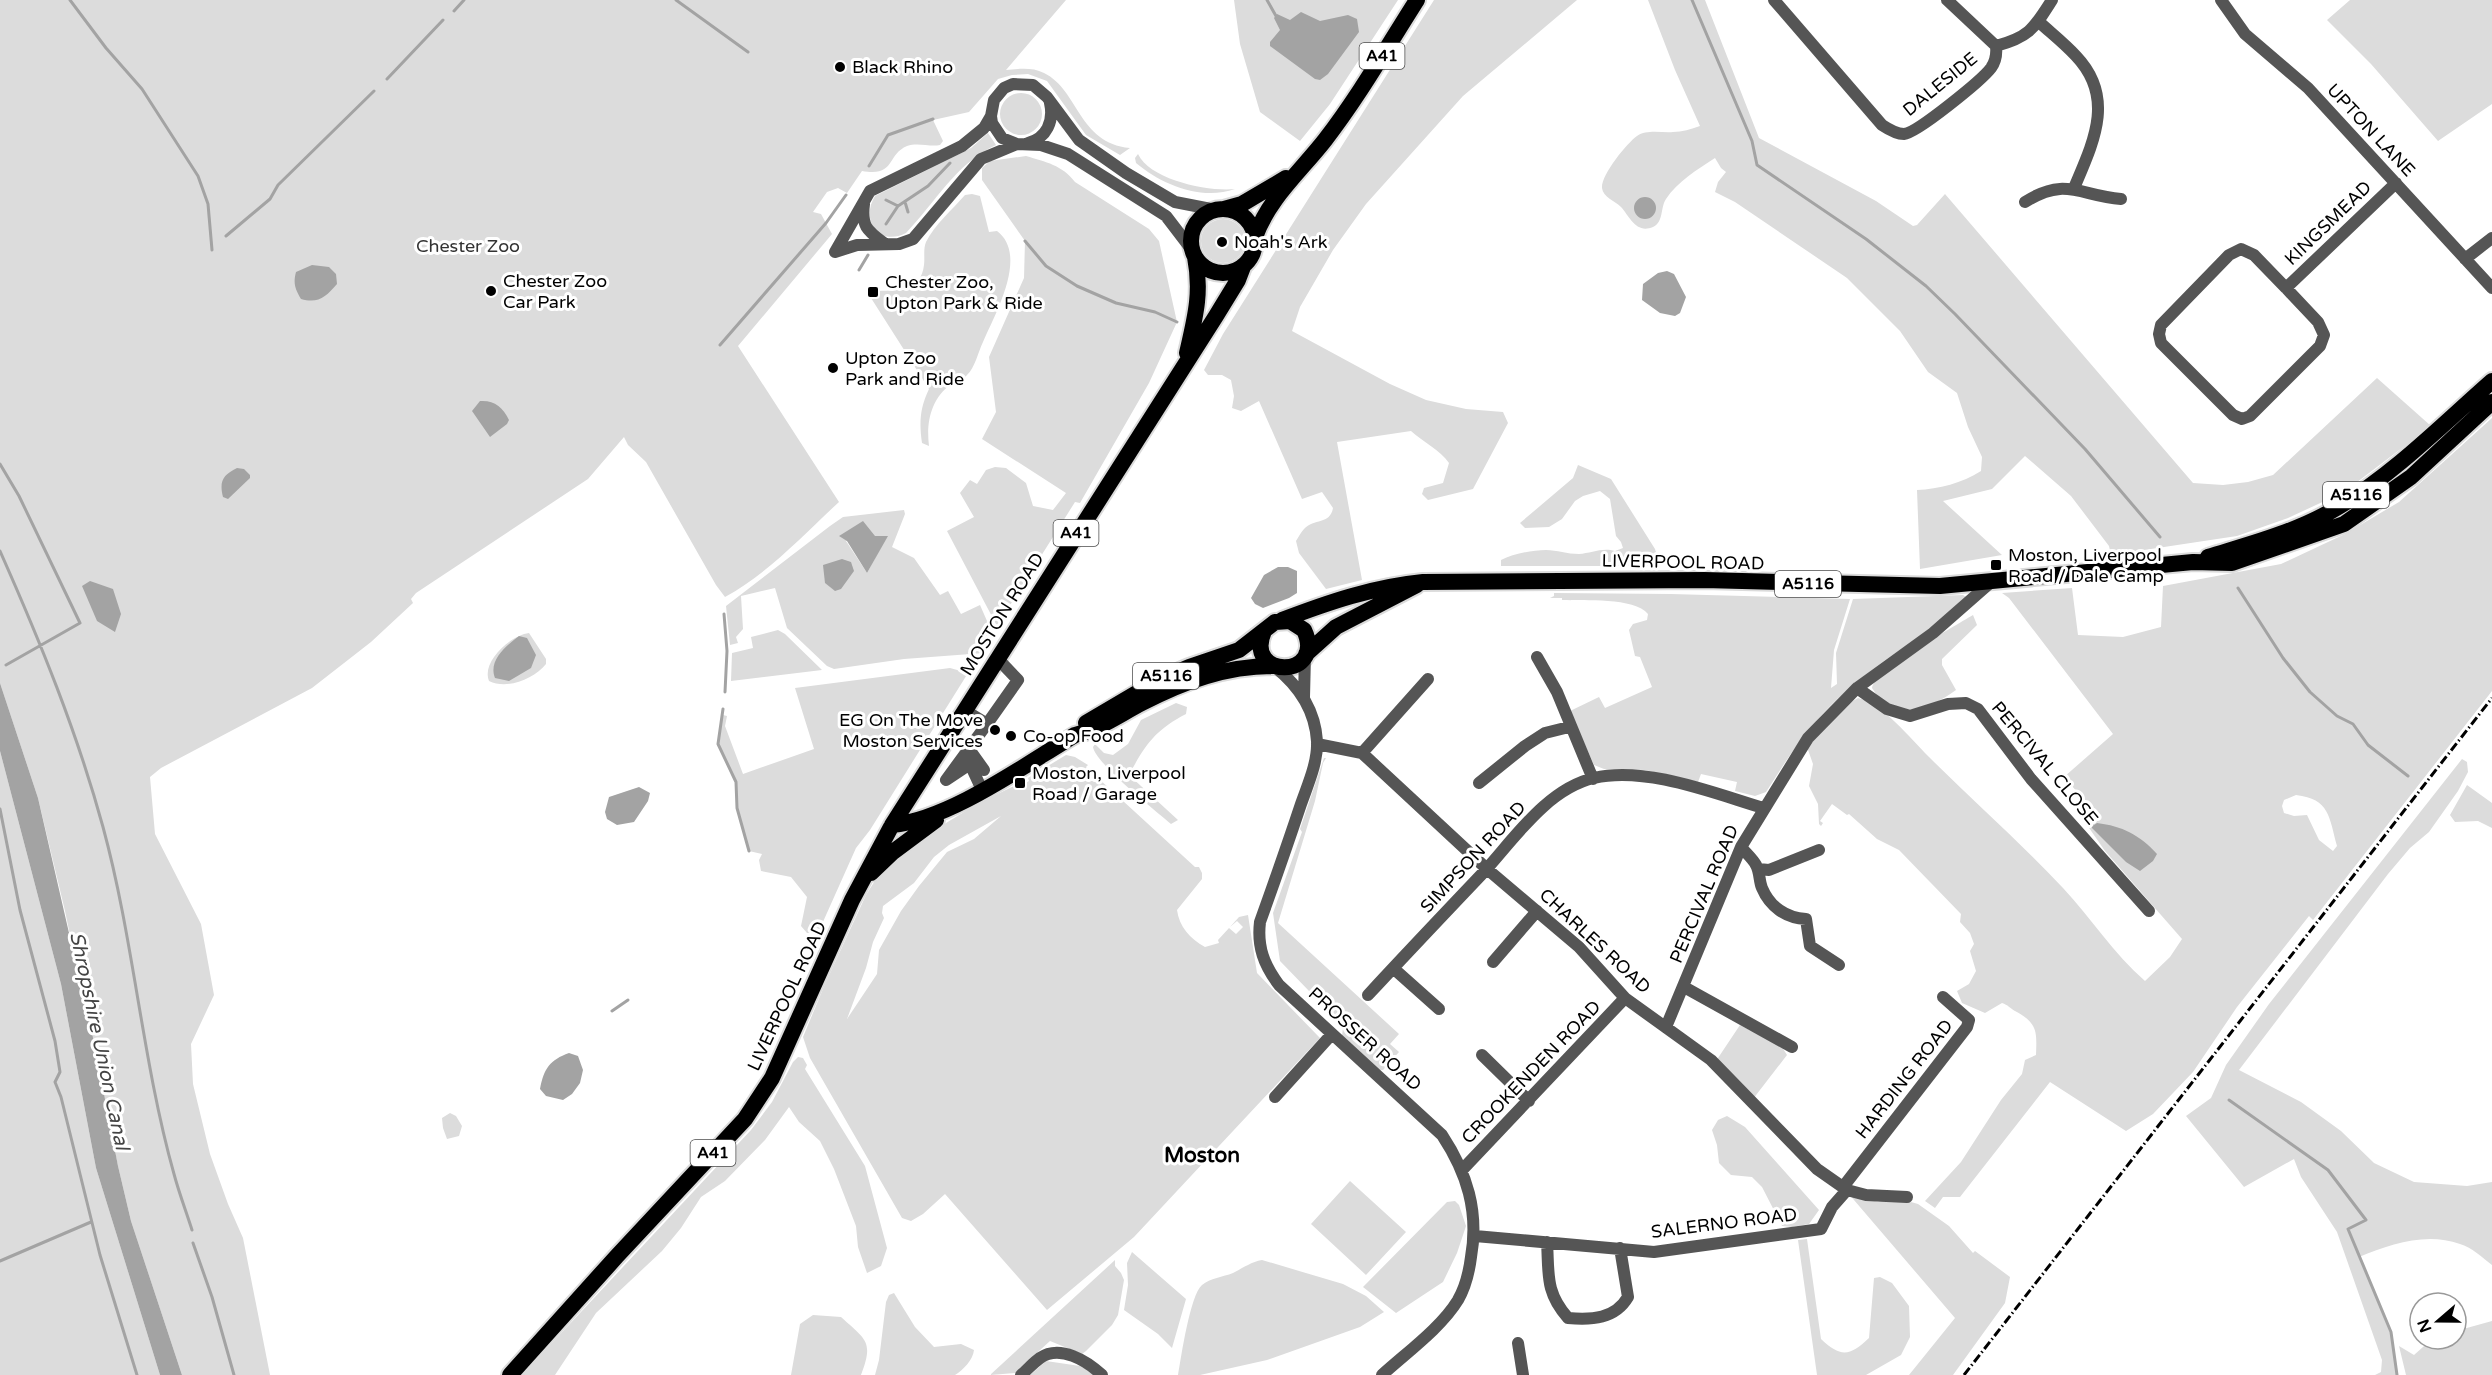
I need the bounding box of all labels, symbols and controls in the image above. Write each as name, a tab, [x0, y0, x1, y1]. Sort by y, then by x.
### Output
road number: A41	[1360, 43, 1404, 69]
street label: DALESIDE	[1898, 47, 1982, 121]
place label: Black Rhino	[852, 56, 953, 78]
marker: Black Rhino	[833, 60, 847, 74]
street label: UPTON LANE	[2322, 79, 2420, 181]
street label: KINGSMEAD	[2280, 176, 2376, 270]
place label: Noah's Ark	[1234, 231, 1328, 253]
park label: Chester Zoo	[416, 235, 520, 257]
marker: Noah's Ark	[1215, 235, 1229, 249]
place label: Chester Zoo Car Park	[503, 270, 607, 313]
place label: Chester Zoo, Upton Park & Ride	[885, 271, 1043, 314]
marker: Chester Zoo Car Park	[484, 284, 498, 298]
marker: Chester Zoo, Upton Park & Ride	[866, 285, 880, 299]
place label: Upton Zoo Park and Ride	[845, 347, 964, 390]
marker: Upton Zoo Park and Ride	[826, 361, 840, 375]
road number: A5116	[2323, 482, 2389, 508]
road number: A41	[1054, 520, 1098, 546]
place label: Moston, Liverpool Road / Dale Camp	[2008, 544, 2164, 587]
street label: MOSTON ROAD	[955, 548, 1049, 680]
street label: LIVERPOOL ROAD	[1601, 550, 1765, 574]
marker: Moston, Liverpool Road / Dale Camp	[1989, 558, 2003, 572]
road number: A5116	[1775, 571, 1841, 597]
road number: A5116	[1133, 663, 1199, 689]
street label: PERCIVAL CLOSE	[1987, 697, 2103, 829]
place label: EG On The Move Moston Services	[839, 709, 983, 752]
marker: EG On The Move Moston Services	[988, 723, 1002, 737]
place label: Co-op Food	[1023, 725, 1124, 747]
marker: Co-op Food	[1004, 729, 1018, 743]
place label: Moston, Liverpool Road / Garage	[1032, 762, 1186, 805]
marker: Moston, Liverpool Road / Garage	[1013, 776, 1027, 790]
street label: SIMPSON ROAD	[1416, 797, 1530, 917]
street label: PERCIVAL ROAD	[1665, 821, 1743, 967]
street label: CHARLES ROAD	[1535, 884, 1655, 998]
street label: LIVERPOOL ROAD	[743, 918, 831, 1074]
water label: Shropshire Union Canal	[64, 930, 134, 1154]
street label: PROSSER ROAD	[1304, 982, 1426, 1096]
street label: CROOKENDEN ROAD	[1457, 996, 1605, 1148]
street label: HARDING ROAD	[1851, 1015, 1957, 1143]
road number: A41	[690, 1140, 736, 1166]
district label: Moston	[1164, 1143, 1240, 1168]
street label: SALERNO ROAD	[1650, 1203, 1798, 1243]
north arrow	[2408, 1291, 2468, 1351]
text: N	[2413, 1316, 2436, 1335]

